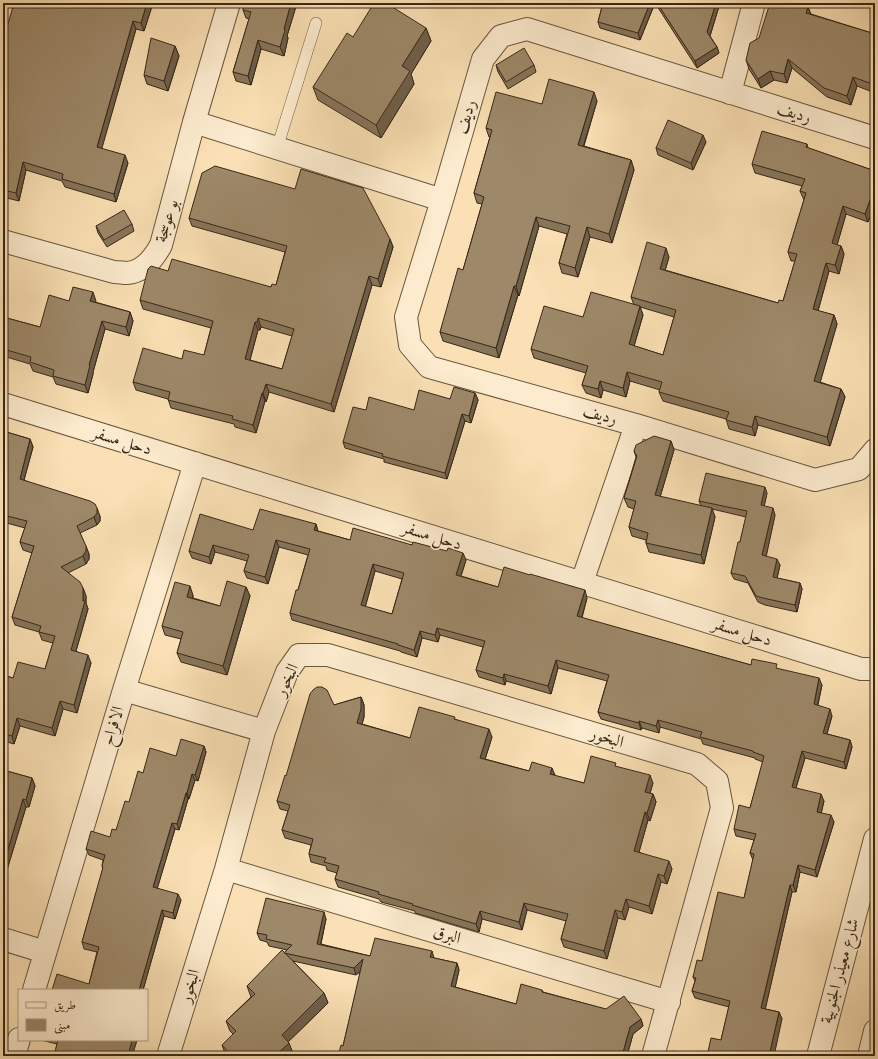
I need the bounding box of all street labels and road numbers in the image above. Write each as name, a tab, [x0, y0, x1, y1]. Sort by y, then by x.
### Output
street label: رديف	[451, 97, 481, 137]
street label: رديف	[774, 97, 814, 129]
street label: بو عوسجة	[150, 197, 184, 245]
street label: رديف	[580, 400, 620, 430]
street label: دحل مسفر	[88, 421, 154, 460]
street label: دحل مسفر	[398, 516, 464, 555]
street label: دحل مسفر	[708, 612, 774, 651]
street label: البخور	[269, 660, 304, 702]
street label: الافراح	[97, 703, 132, 749]
street label: البخور	[586, 722, 627, 754]
street label: شارع معيذر الجنوبية	[815, 916, 867, 1026]
street label: البرق	[431, 920, 464, 950]
street label: البخور	[174, 966, 206, 1007]

